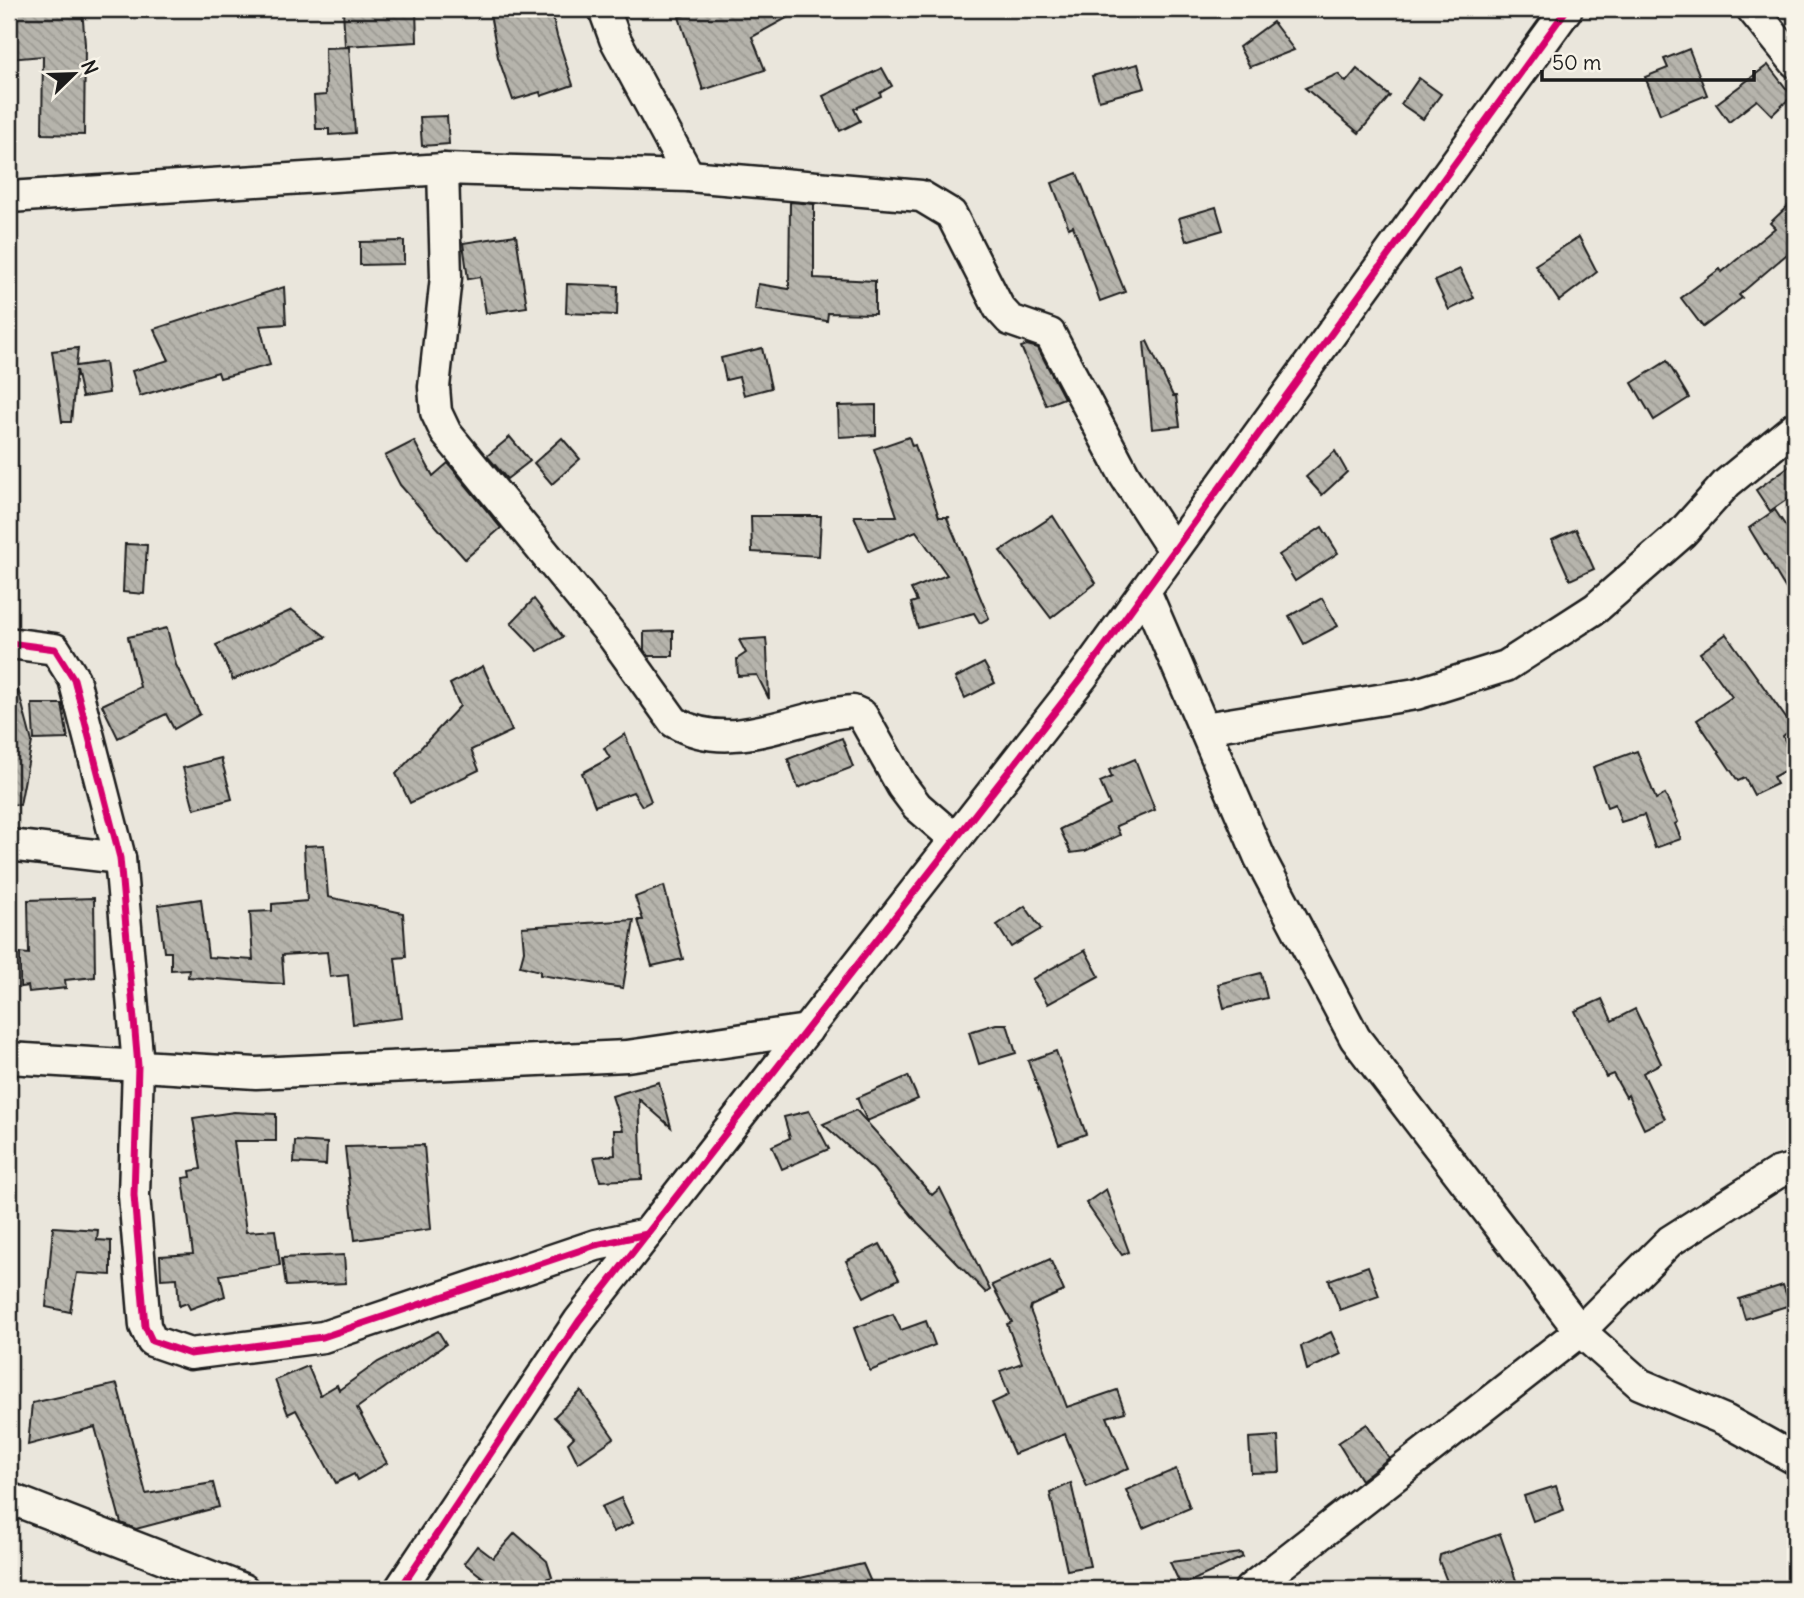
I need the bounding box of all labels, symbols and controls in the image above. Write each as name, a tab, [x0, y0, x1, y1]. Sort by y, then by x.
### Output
north arrow	[38, 38, 108, 108]
scale bar	[1542, 38, 1753, 82]
text: 50 m	[1552, 49, 1601, 76]
text: N	[76, 57, 103, 78]

